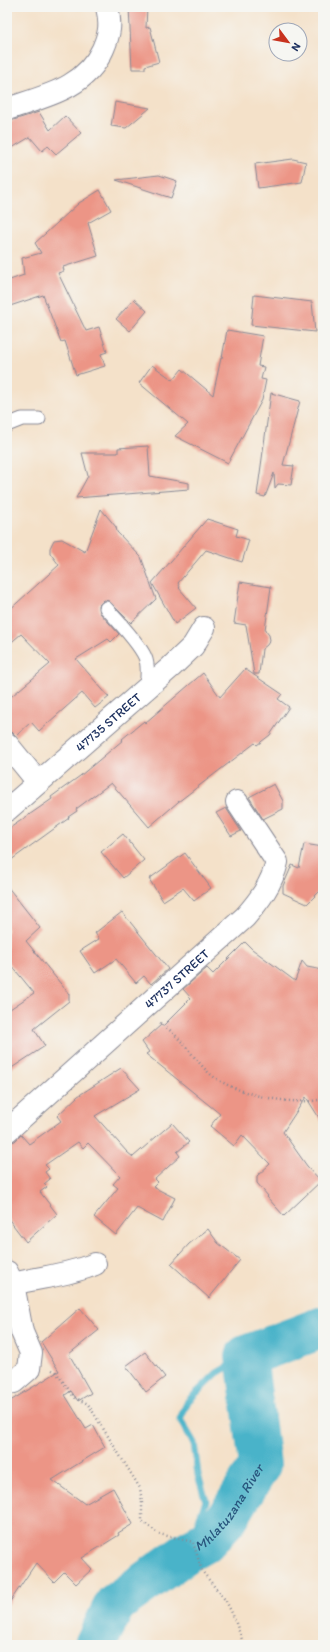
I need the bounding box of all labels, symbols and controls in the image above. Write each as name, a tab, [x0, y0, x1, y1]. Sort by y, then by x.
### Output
north arrow	[268, 22, 308, 62]
text: N	[289, 40, 304, 54]
street label: 47735 STREET	[73, 689, 145, 755]
street label: 47737 STREET	[142, 946, 213, 1012]
water label: Mhlatuzana River	[192, 1460, 268, 1555]

